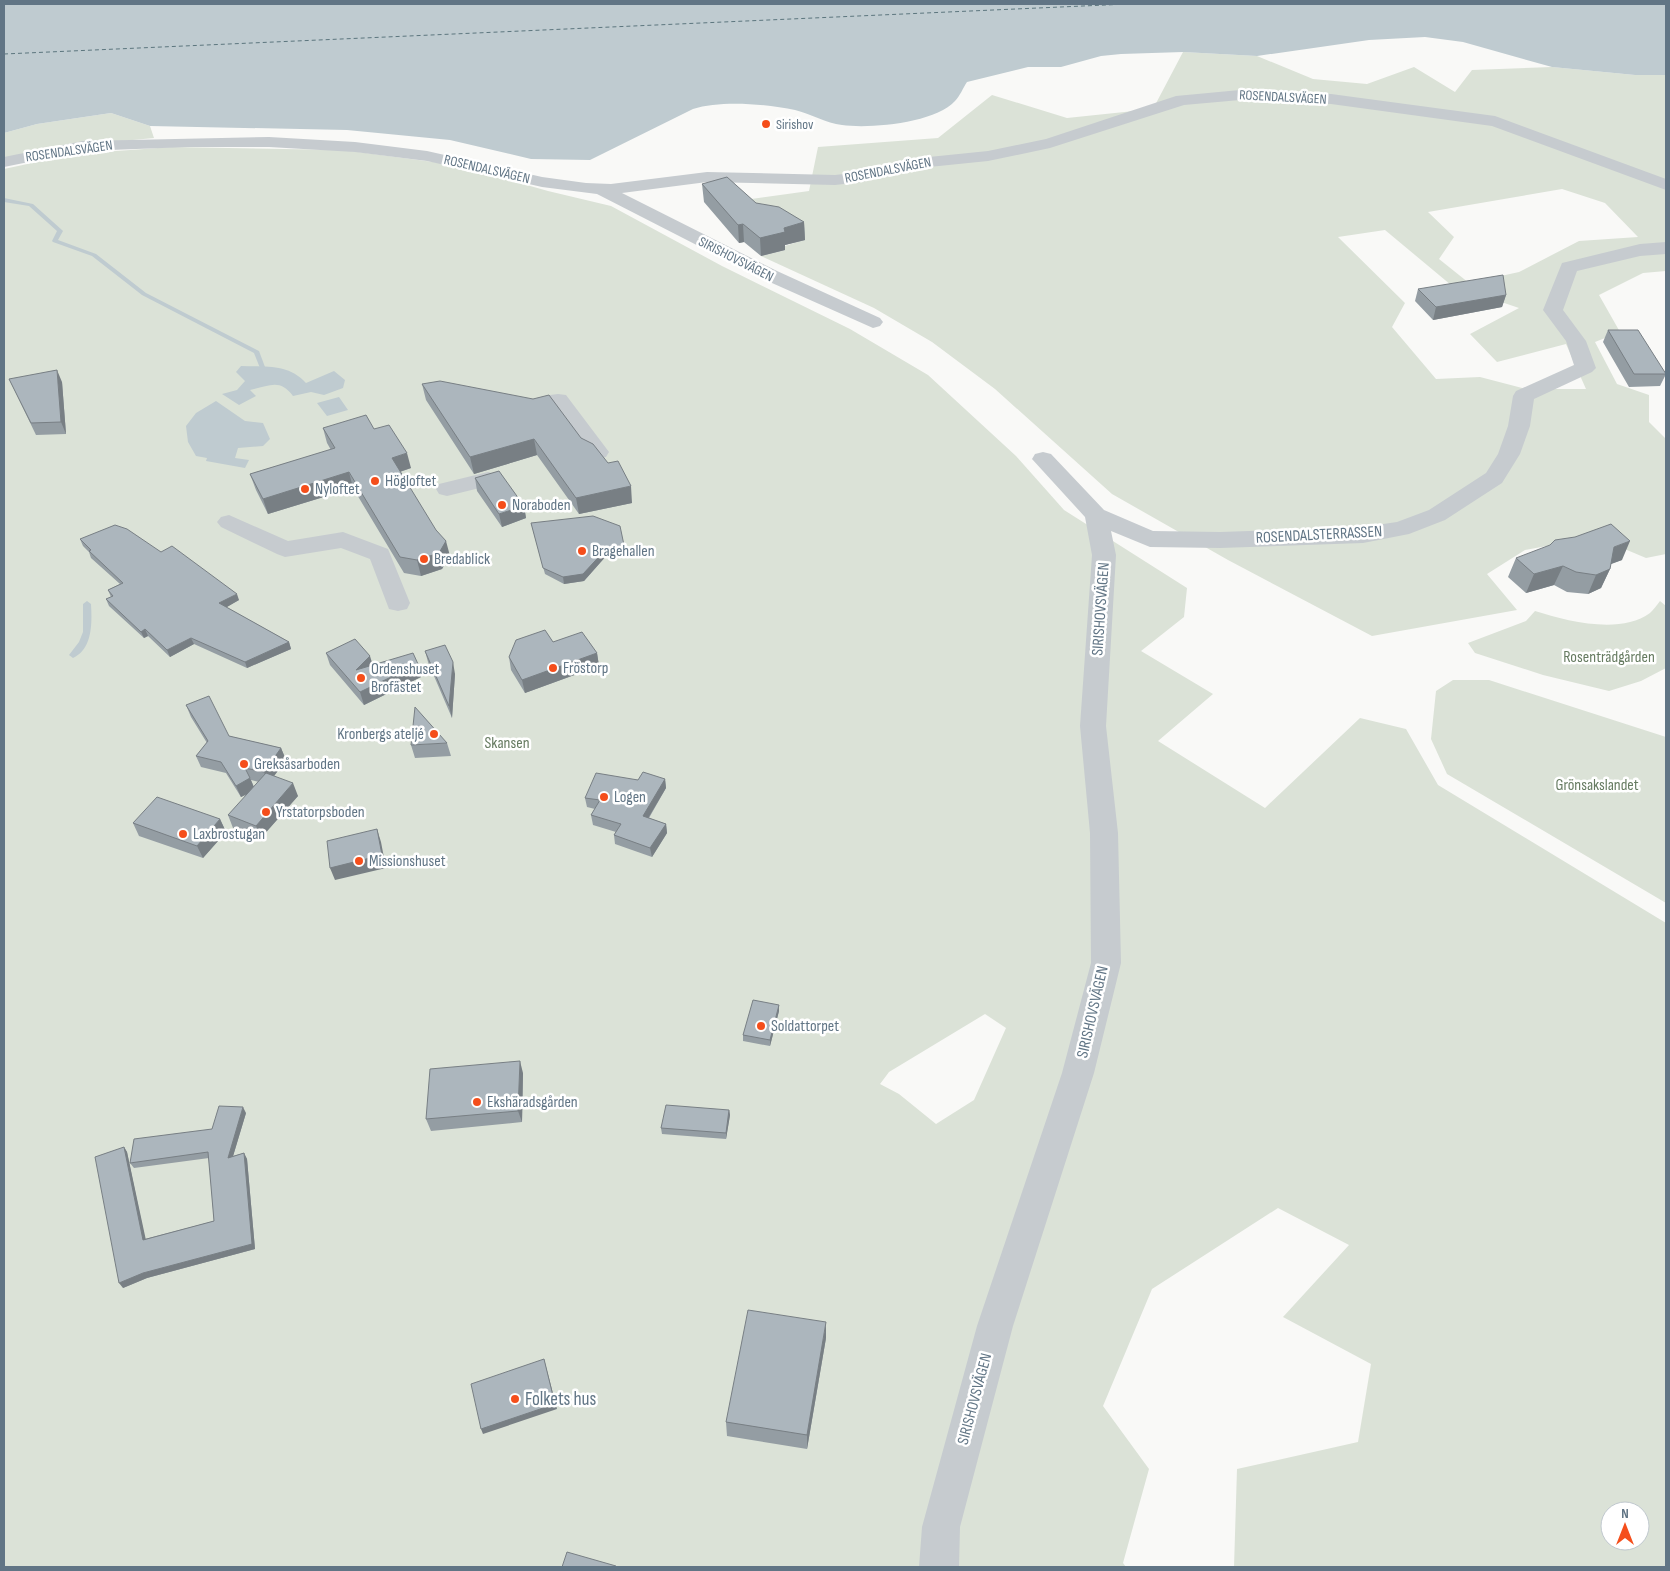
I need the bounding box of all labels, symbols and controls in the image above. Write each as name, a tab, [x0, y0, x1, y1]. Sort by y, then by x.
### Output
street label: ROSENDALSVÄGEN	[1239, 86, 1327, 108]
place label: Sirishov	[776, 116, 814, 133]
marker: Sirishov	[760, 118, 772, 130]
street label: ROSENDALSVÄGEN	[24, 136, 114, 166]
street label: ROSENDALSVÄGEN	[442, 151, 532, 187]
street label: ROSENDALSVÄGEN	[843, 153, 933, 187]
street label: SIRISHOVSVÄGEN	[696, 233, 776, 285]
place label: Högloftet	[385, 472, 436, 491]
marker: Högloftet	[369, 475, 381, 487]
place label: Nyloftet	[315, 480, 360, 499]
marker: Nyloftet	[299, 483, 311, 495]
place label: Noraboden	[512, 496, 571, 515]
marker: Noraboden	[496, 499, 508, 511]
street label: ROSENDALSTERRASSEN	[1255, 522, 1383, 548]
place label: Bragehallen	[592, 542, 655, 561]
marker: Bragehallen	[576, 545, 588, 557]
place label: Bredablick	[434, 550, 490, 569]
marker: Bredablick	[418, 553, 430, 565]
street label: SIRISHOVSVÄGEN	[1088, 562, 1114, 656]
park label: Rosenträdgården	[1563, 648, 1655, 667]
place label: Fröstorp	[563, 659, 608, 678]
place label: Ordenshuset Brofästet	[371, 660, 440, 697]
marker: Fröstorp	[547, 662, 559, 674]
marker: Ordenshuset Brofästet	[355, 672, 367, 684]
place label: Kronbergs ateljé	[337, 725, 424, 744]
marker: Kronbergs ateljé	[428, 728, 440, 740]
park label: Skansen	[485, 734, 530, 753]
place label: Greksåsarboden	[254, 755, 340, 774]
marker: Greksåsarboden	[238, 758, 250, 770]
park label: Grönsakslandet	[1555, 776, 1639, 795]
place label: Logen	[614, 788, 646, 807]
marker: Logen	[598, 791, 610, 803]
place label: Yrstatorpsboden	[276, 803, 365, 822]
marker: Yrstatorpsboden	[260, 806, 272, 818]
place label: Laxbrostugan	[193, 825, 265, 844]
marker: Laxbrostugan	[177, 828, 189, 840]
place label: Missionshuset	[369, 852, 446, 871]
marker: Missionshuset	[353, 855, 365, 867]
street label: SIRISHOVSVÄGEN	[1073, 964, 1113, 1060]
place label: Soldattorpet	[771, 1017, 839, 1036]
marker: Soldattorpet	[755, 1020, 767, 1032]
place label: Ekshäradsgården	[487, 1093, 578, 1112]
marker: Ekshäradsgården	[471, 1096, 483, 1108]
street label: SIRISHOVSVÄGEN	[954, 1351, 996, 1447]
place label: Folkets hus	[525, 1388, 596, 1411]
marker: Folkets hus	[509, 1393, 521, 1405]
north arrow	[1600, 1501, 1650, 1551]
text: N	[1621, 1505, 1629, 1522]

